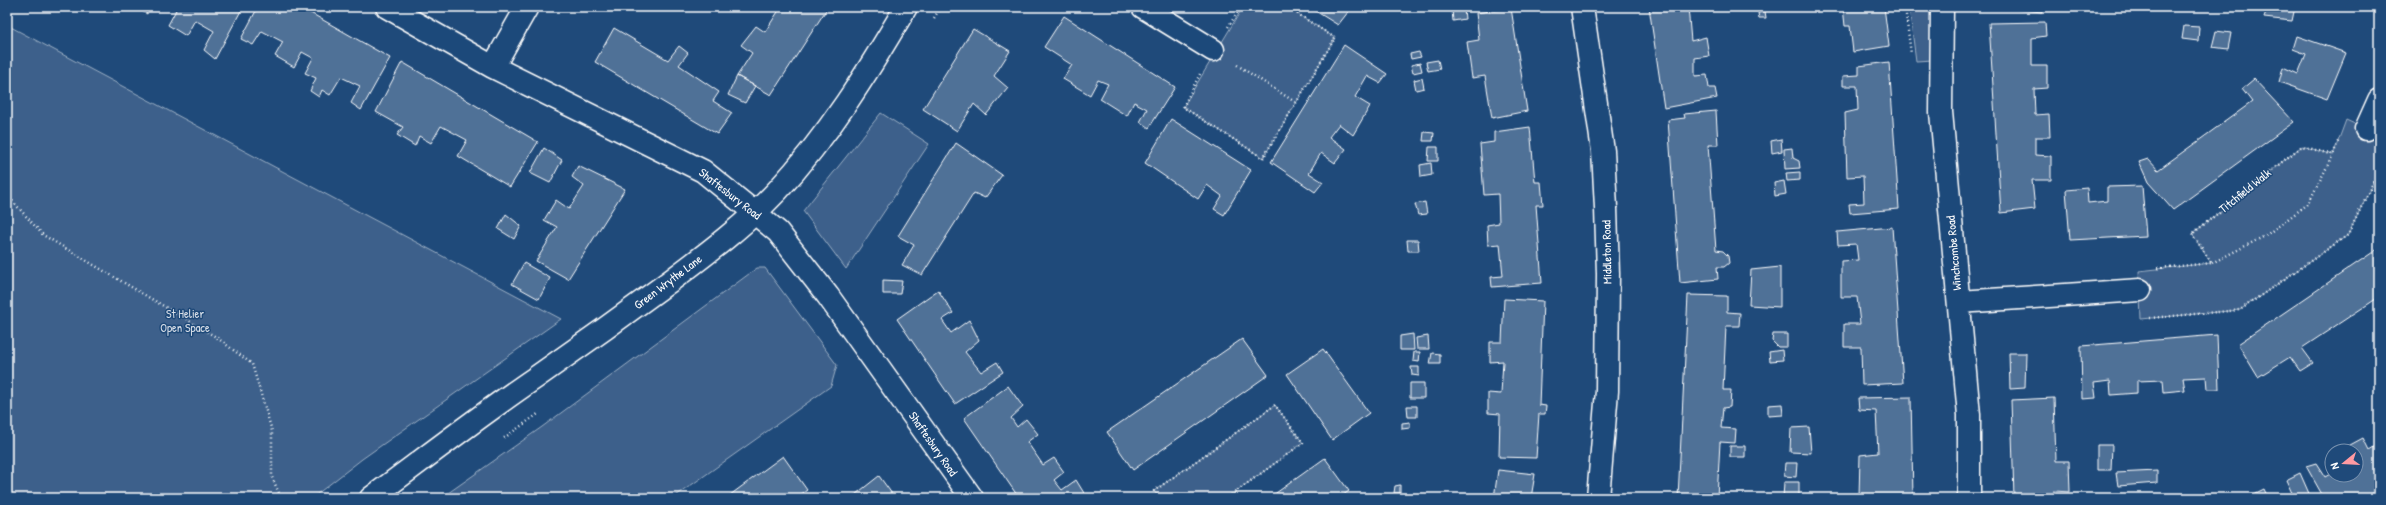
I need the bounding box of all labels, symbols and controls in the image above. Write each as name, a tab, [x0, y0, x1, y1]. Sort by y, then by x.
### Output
street label: Shaftesbury Road	[696, 164, 765, 224]
street label: Titchfield Walk	[2215, 164, 2274, 217]
street label: Winchcombe Road	[1942, 215, 1965, 291]
street label: Middleton Road	[1597, 220, 1616, 284]
street label: Green Wrythe Lane	[630, 250, 705, 313]
park label: St Helier Open Space	[160, 305, 210, 336]
street label: Shaftesbury Road	[905, 408, 962, 480]
north arrow	[2324, 443, 2364, 483]
text: N	[2327, 461, 2342, 471]

